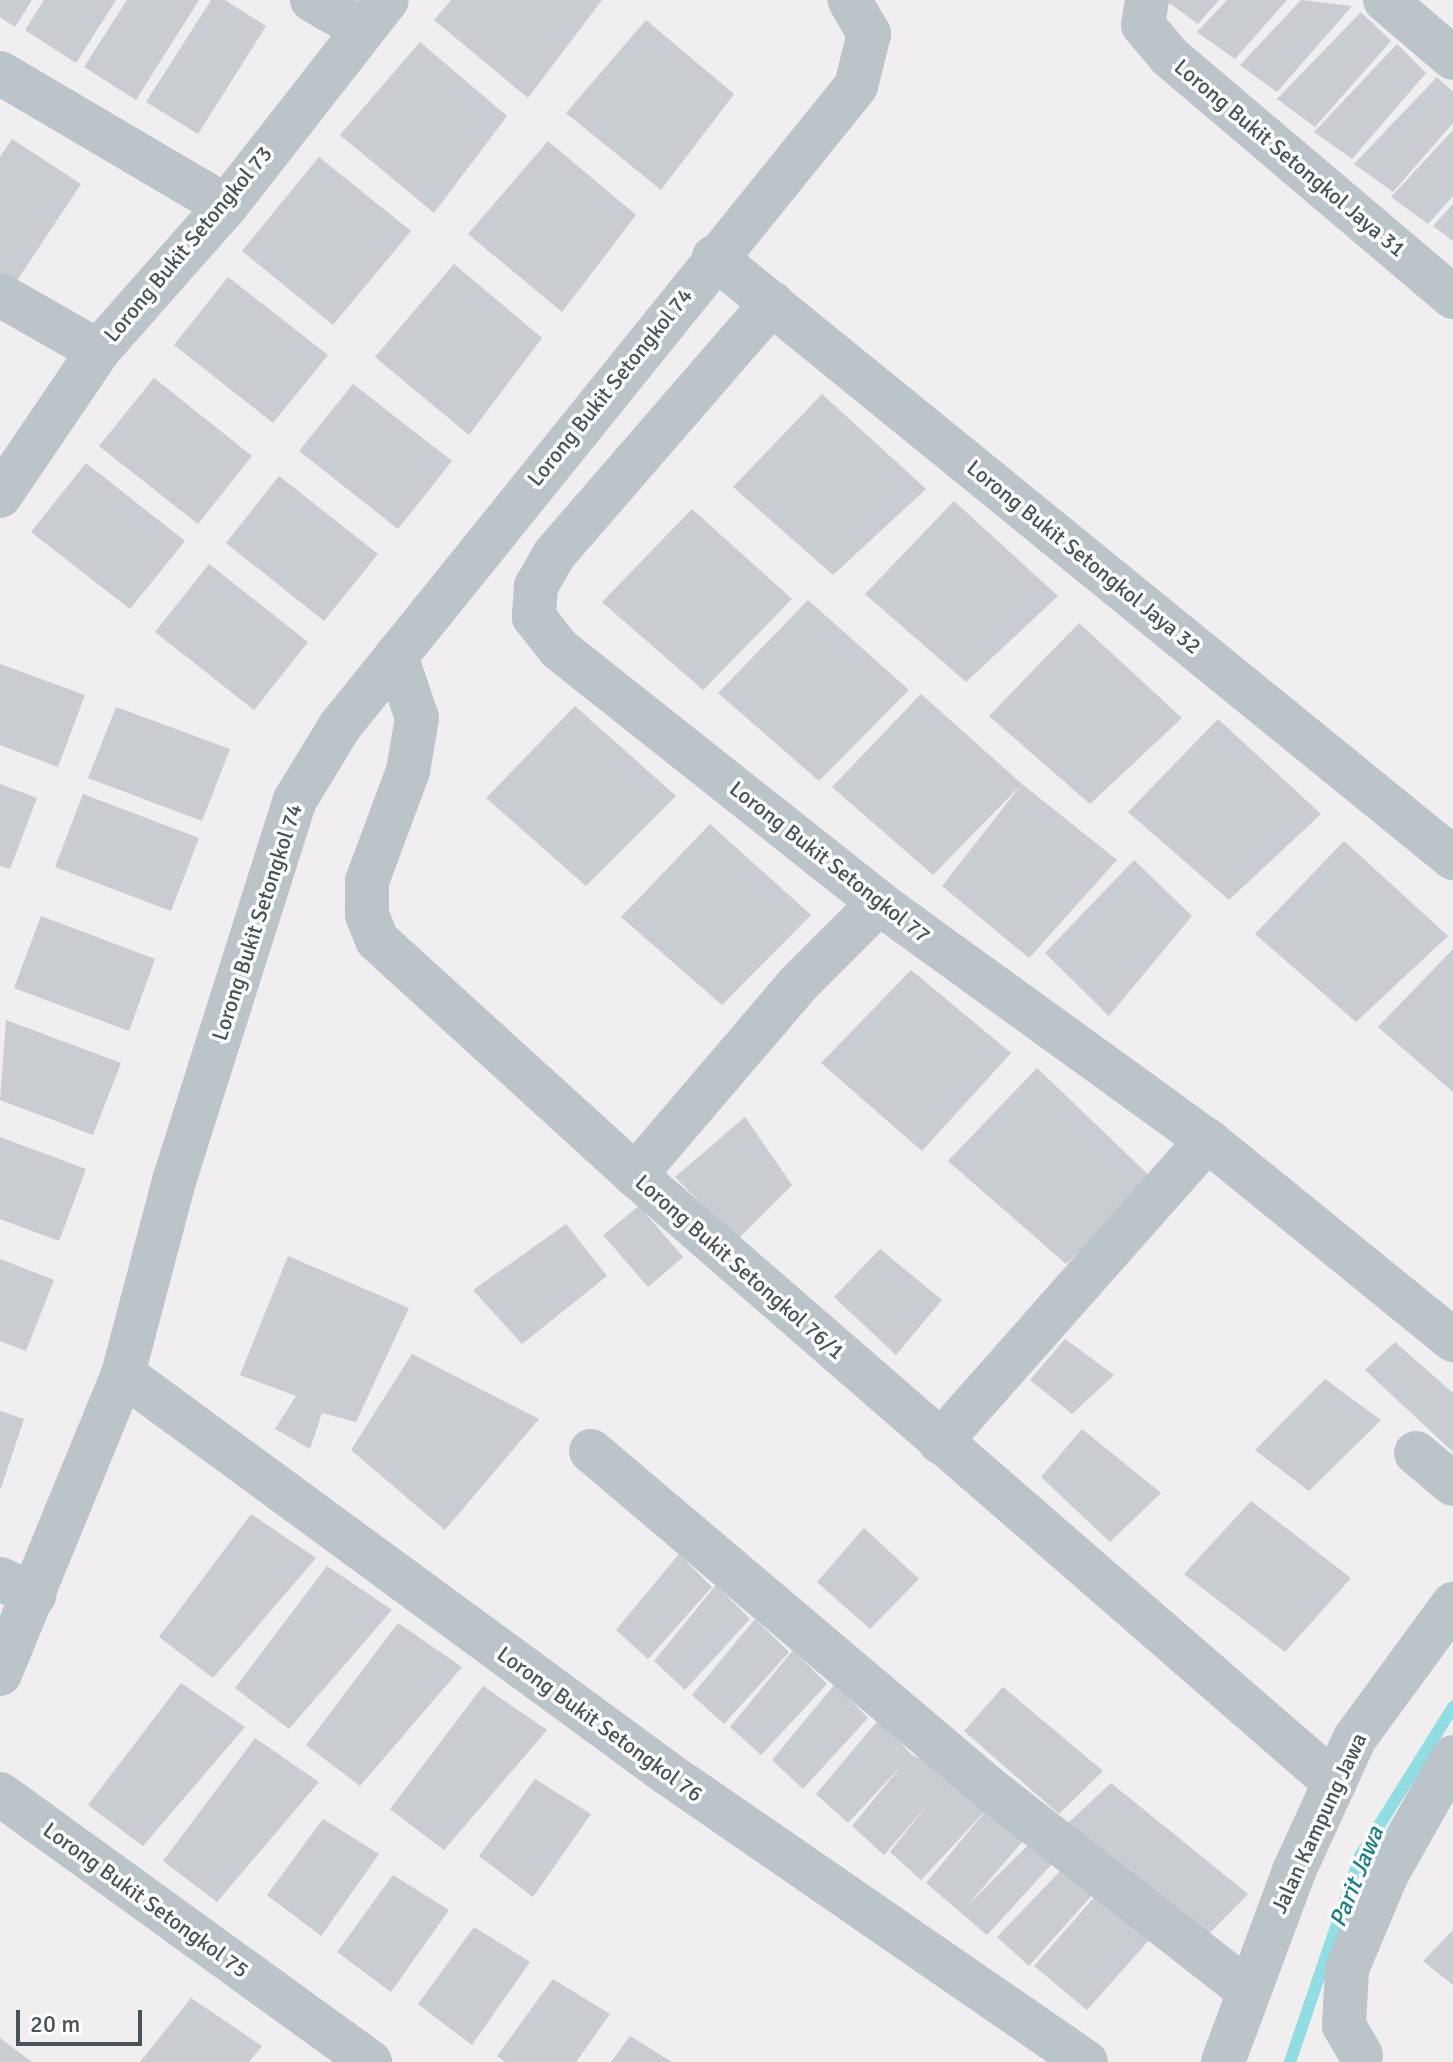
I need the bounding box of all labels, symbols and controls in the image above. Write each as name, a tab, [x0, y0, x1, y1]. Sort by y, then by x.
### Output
street label: Lorong Bukit Setongkol Jaya 31	[1169, 54, 1411, 262]
street label: Lorong Bukit Setongkol 73	[98, 141, 278, 347]
street label: Lorong Bukit Setongkol 74	[522, 283, 698, 491]
street label: Lorong Bukit Setongkol Jaya 32	[962, 454, 1206, 660]
street label: Lorong Bukit Setongkol 77	[724, 775, 936, 949]
street label: Lorong Bukit Setongkol 74	[206, 800, 308, 1044]
street label: Lorong Bukit Setongkol 76/1	[630, 1169, 850, 1365]
street label: Lorong Bukit Setongkol 76	[492, 1641, 708, 1807]
street label: Jalan Kampung Jawa	[1266, 1729, 1372, 1917]
street label: Lorong Bukit Setongkol 75	[38, 1817, 254, 1983]
water label: Parit Jawa	[1324, 1823, 1390, 1931]
scale bar	[20, 1994, 146, 2044]
text: 20 m	[30, 2009, 80, 2039]

